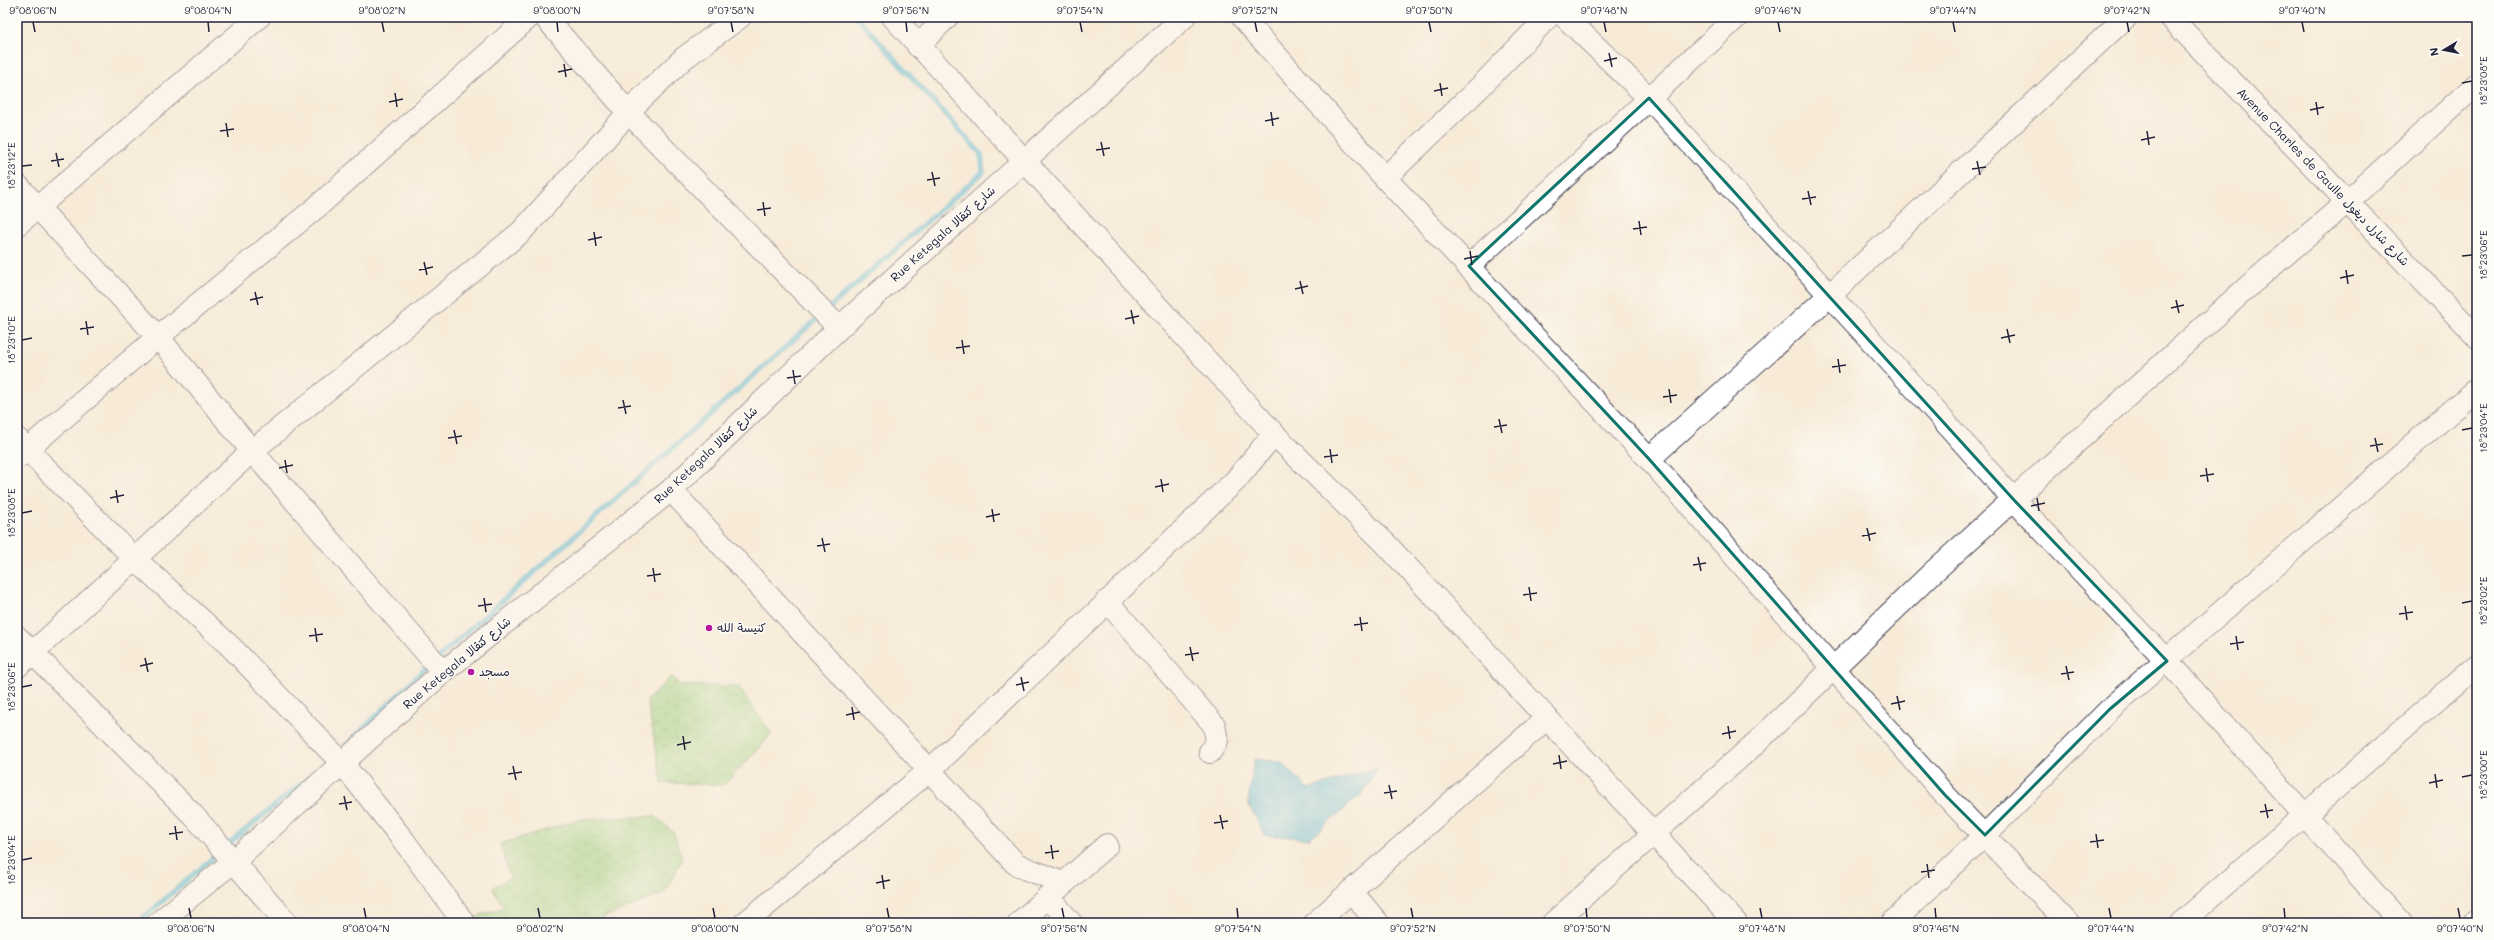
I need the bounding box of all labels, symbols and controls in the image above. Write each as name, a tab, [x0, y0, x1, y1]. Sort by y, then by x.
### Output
text: 9°08'06"N	[9, 3, 57, 17]
text: 9°08'04"N	[184, 3, 232, 17]
text: 9°08'02"N	[359, 3, 405, 17]
text: 9°08'00"N	[533, 3, 581, 17]
text: 9°07'58"N	[708, 3, 754, 17]
text: 9°07'56"N	[883, 3, 929, 17]
text: 9°07'54"N	[1057, 3, 1103, 17]
text: 9°07'52"N	[1232, 3, 1278, 17]
text: 9°07'50"N	[1406, 3, 1452, 17]
text: 9°07'48"N	[1581, 3, 1627, 17]
text: 9°07'46"N	[1755, 3, 1801, 17]
text: 9°07'44"N	[1930, 3, 1976, 17]
text: 9°07'42"N	[2104, 3, 2150, 17]
text: 9°07'40"N	[2279, 3, 2325, 17]
north arrow	[2424, 30, 2464, 70]
text: N	[2426, 46, 2442, 57]
text: 18°23'08"E	[2476, 56, 2490, 106]
street label: Avenue Charles de Gaulle شارع شارل ديغول	[2233, 84, 2413, 270]
text: 18°23'12"E	[4, 142, 18, 190]
street label: Rue Ketegala شارع كتقالا	[887, 182, 999, 286]
text: 18°23'06"E	[2476, 230, 2490, 280]
text: 18°23'10"E	[4, 316, 18, 364]
street label: Rue Ketegala شارع كتقالا	[650, 402, 762, 508]
text: 18°23'04"E	[2476, 403, 2490, 453]
text: 18°23'08"E	[4, 488, 18, 538]
text: 18°23'02"E	[2476, 576, 2490, 626]
street label: Rue Ketegala شارع كتقالا	[399, 612, 515, 714]
place label: كنيسة الله	[717, 619, 766, 635]
marker: كنيسة الله	[704, 623, 714, 633]
text: 18°23'06"E	[4, 662, 18, 712]
place label: مسجد	[479, 663, 510, 680]
marker: مسجد	[466, 667, 476, 677]
text: 18°23'00"E	[2476, 750, 2490, 800]
text: 18°23'04"E	[4, 835, 18, 885]
text: 9°08'06"N	[167, 921, 215, 935]
text: 9°08'04"N	[342, 921, 390, 935]
text: 9°08'02"N	[517, 921, 563, 935]
text: 9°08'00"N	[691, 921, 739, 935]
text: 9°07'58"N	[866, 921, 912, 935]
text: 9°07'56"N	[1041, 921, 1087, 935]
text: 9°07'54"N	[1215, 921, 1261, 935]
text: 9°07'52"N	[1390, 921, 1436, 935]
text: 9°07'50"N	[1564, 921, 1610, 935]
text: 9°07'48"N	[1739, 921, 1785, 935]
text: 9°07'46"N	[1913, 921, 1959, 935]
text: 9°07'44"N	[2088, 921, 2134, 935]
text: 9°07'42"N	[2262, 921, 2308, 935]
text: 9°07'40"N	[2437, 921, 2483, 935]

